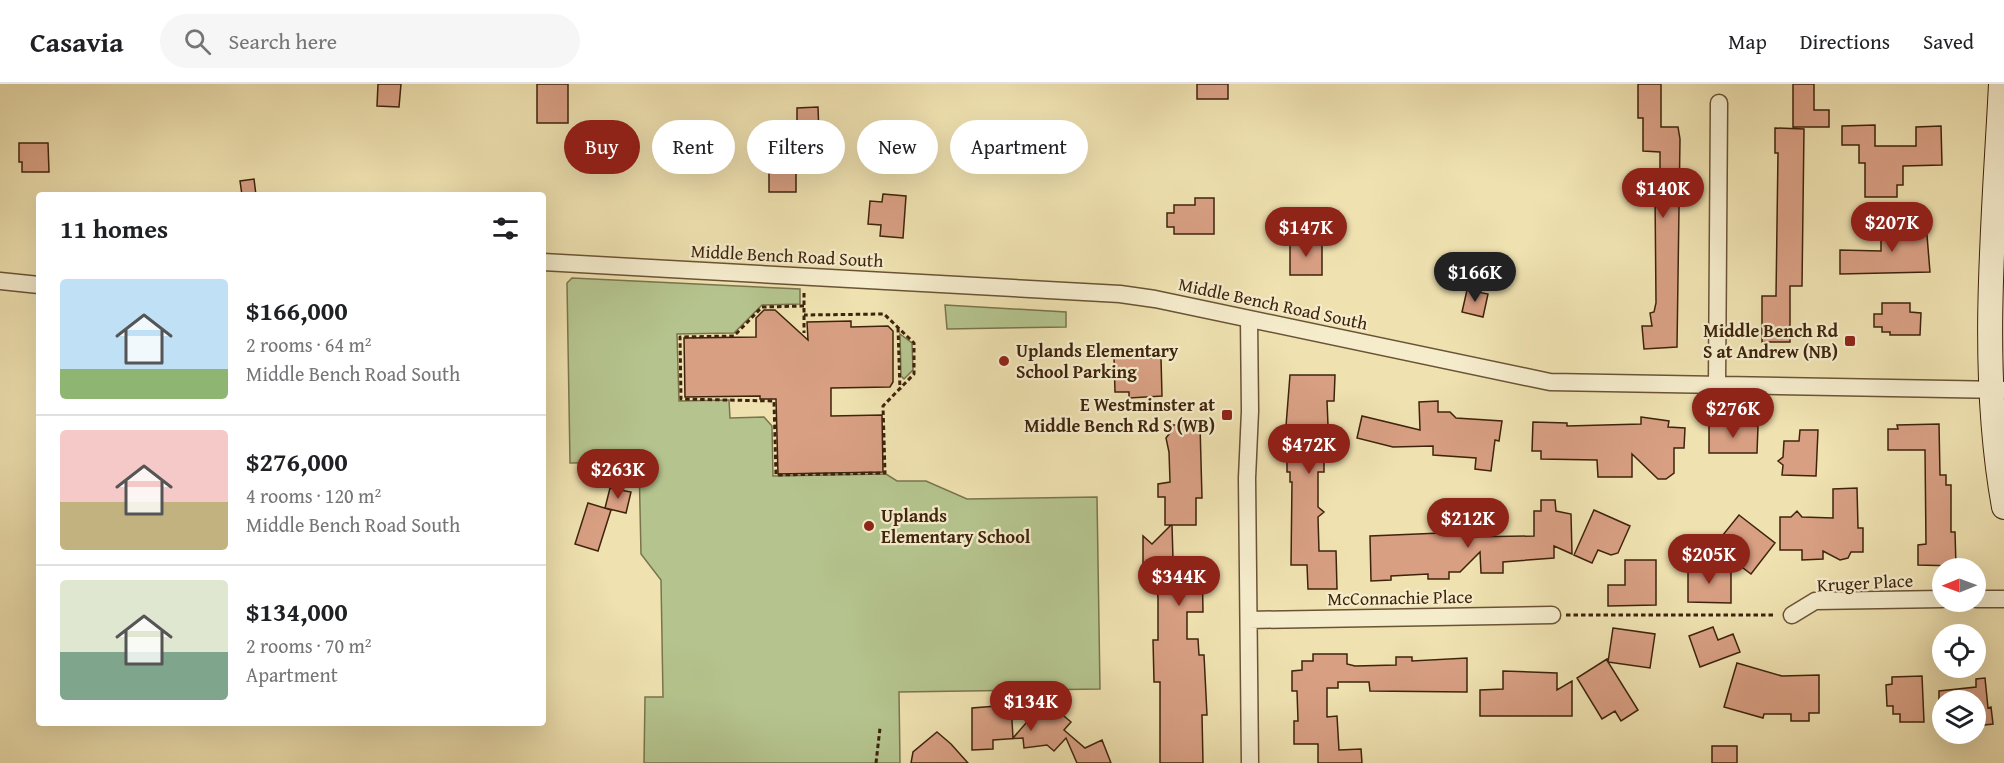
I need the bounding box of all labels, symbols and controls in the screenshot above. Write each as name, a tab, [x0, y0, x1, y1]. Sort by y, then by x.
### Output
search box	[160, 14, 580, 68]
text: Casavia	[30, 21, 124, 62]
icon: search	[181, 25, 214, 58]
text: Search here	[229, 25, 337, 57]
text: Map	[1728, 26, 1767, 57]
text: Directions	[1800, 26, 1890, 57]
text: Saved	[1923, 26, 1974, 57]
chip: Buy	[564, 120, 640, 174]
chip: Rent	[652, 120, 735, 174]
chip: Filters	[747, 120, 845, 174]
chip: New	[857, 120, 938, 174]
chip: Apartment	[950, 120, 1088, 174]
pin: $140K	[1621, 168, 1705, 219]
text: $140K	[1636, 173, 1690, 202]
pin: $207K	[1850, 202, 1934, 253]
pin: $147K	[1264, 207, 1348, 258]
text: $207K	[1865, 207, 1919, 236]
text: 11 homes	[60, 209, 168, 248]
icon: filters	[489, 212, 522, 245]
text: $147K	[1279, 212, 1333, 241]
street label: Middle Bench Road South	[690, 237, 884, 274]
pin: $166K	[1433, 252, 1517, 303]
text: $166K	[1448, 257, 1502, 286]
street label: Middle Bench Road South	[1176, 270, 1370, 337]
text: $166,000	[246, 291, 348, 330]
icon: home	[108, 303, 180, 375]
place label: Middle Bench Rd S at Andrew (NB)	[1703, 317, 1839, 365]
text: 2 rooms · 64 m²	[246, 330, 372, 359]
marker: Middle Bench Rd S at Andrew (NB)	[1843, 334, 1857, 348]
place label: Uplands Elementary School Parking	[1016, 337, 1179, 385]
marker: Uplands Elementary School Parking	[997, 354, 1011, 368]
text: Middle Bench Road South	[246, 359, 460, 388]
pin: $276K	[1691, 388, 1775, 439]
place label: E Westminster at Middle Bench Rd S (WB)	[1024, 391, 1215, 439]
text: $276K	[1706, 393, 1760, 422]
marker: E Westminster at Middle Bench Rd S (WB)	[1220, 408, 1234, 422]
pin: $472K	[1267, 424, 1351, 475]
text: $472K	[1282, 429, 1336, 458]
text: $276,000	[246, 442, 348, 481]
pin: $263K	[576, 449, 660, 500]
icon: home	[108, 454, 180, 526]
text: $263K	[591, 454, 645, 483]
text: 4 rooms · 120 m²	[246, 481, 381, 510]
pin: $212K	[1426, 498, 1510, 549]
place label: Uplands Elementary School	[881, 502, 1031, 550]
text: $212K	[1441, 503, 1495, 532]
text: Middle Bench Road South	[246, 510, 460, 539]
marker: Uplands Elementary School	[862, 519, 876, 533]
pin: $205K	[1667, 534, 1751, 585]
text: $205K	[1682, 539, 1736, 568]
pin: $344K	[1137, 556, 1221, 607]
north arrow	[1932, 558, 1986, 612]
map controls	[1932, 558, 1986, 744]
text: $344K	[1152, 561, 1206, 590]
street label: Kruger Place	[1816, 567, 1914, 599]
street label: McConnachie Place	[1327, 583, 1473, 612]
text: $134,000	[246, 592, 348, 631]
icon: home	[108, 604, 180, 676]
button: locate	[1932, 624, 1986, 678]
text: 2 rooms · 70 m²	[246, 631, 372, 660]
text: Apartment	[246, 660, 338, 689]
pin: $134K	[989, 681, 1073, 732]
text: $134K	[1004, 686, 1058, 715]
button: layers	[1932, 690, 1986, 744]

